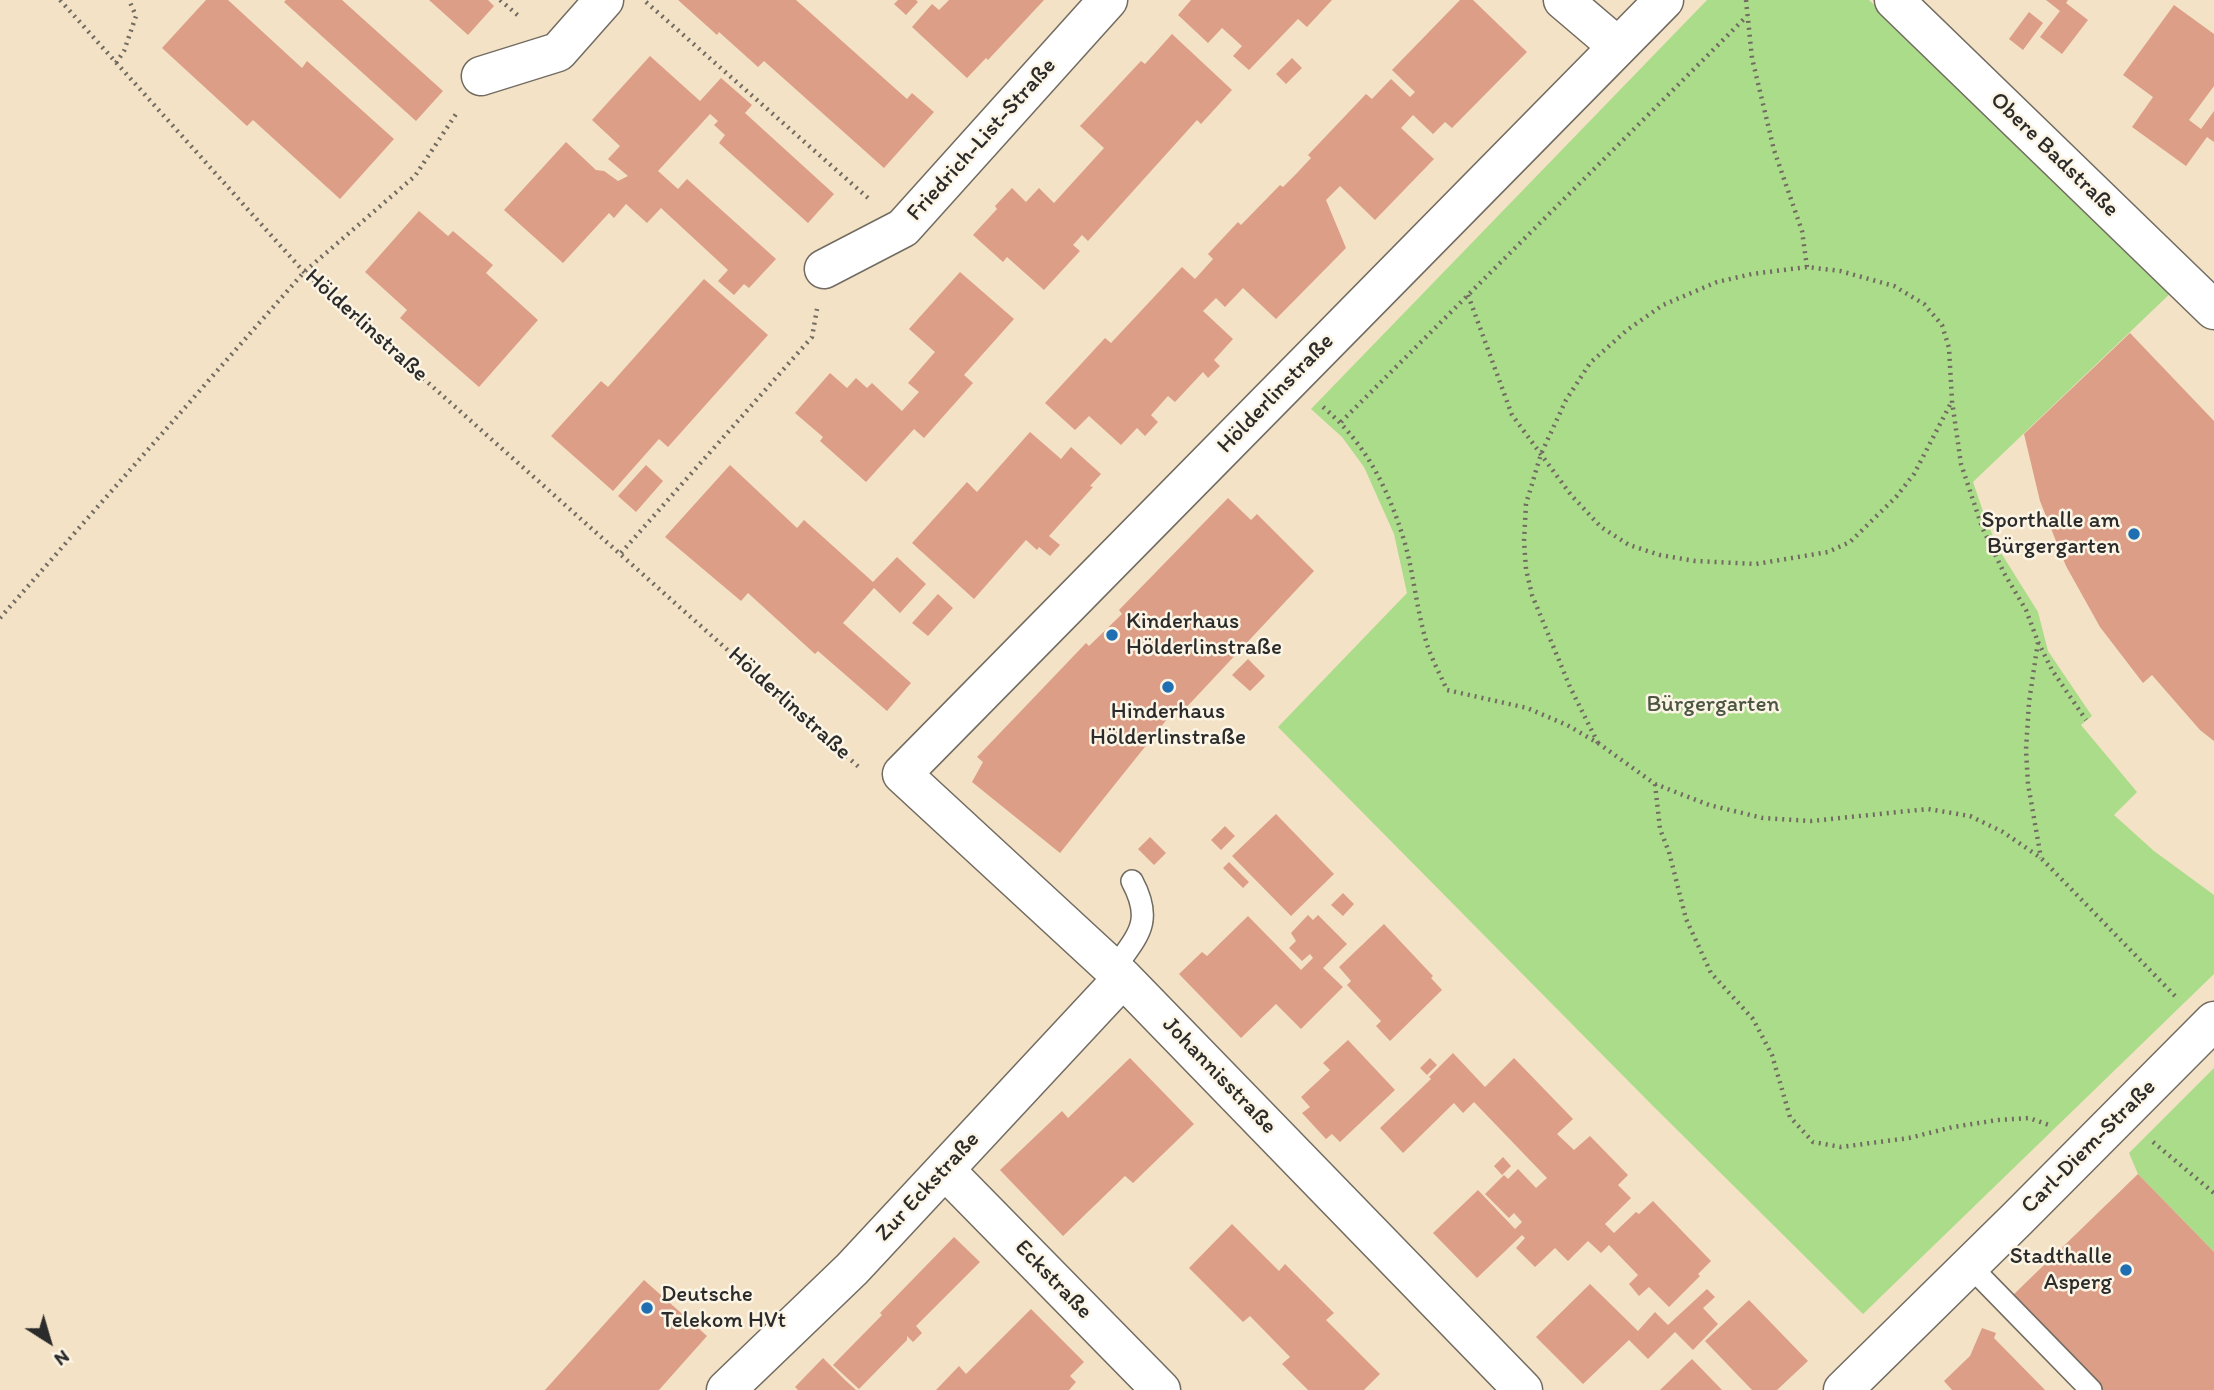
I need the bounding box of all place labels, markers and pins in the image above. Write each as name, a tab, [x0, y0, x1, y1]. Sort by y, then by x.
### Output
place label: Sporthalle am Bürgergarten	[1982, 507, 2120, 561]
marker: Sporthalle am Bürgergarten	[2126, 526, 2142, 542]
place label: Kinderhaus Hölderlinstraße	[1126, 608, 1282, 662]
marker: Kinderhaus Hölderlinstraße	[1104, 627, 1120, 643]
marker: Hinderhaus Hölderlinstraße	[1160, 679, 1176, 695]
place label: Hinderhaus Hölderlinstraße	[1090, 698, 1246, 752]
place label: Stadthalle Asperg	[2010, 1243, 2112, 1297]
marker: Stadthalle Asperg	[2118, 1262, 2134, 1278]
place label: Deutsche Telekom HVt	[661, 1281, 786, 1335]
marker: Deutsche Telekom HVt	[639, 1300, 655, 1316]

